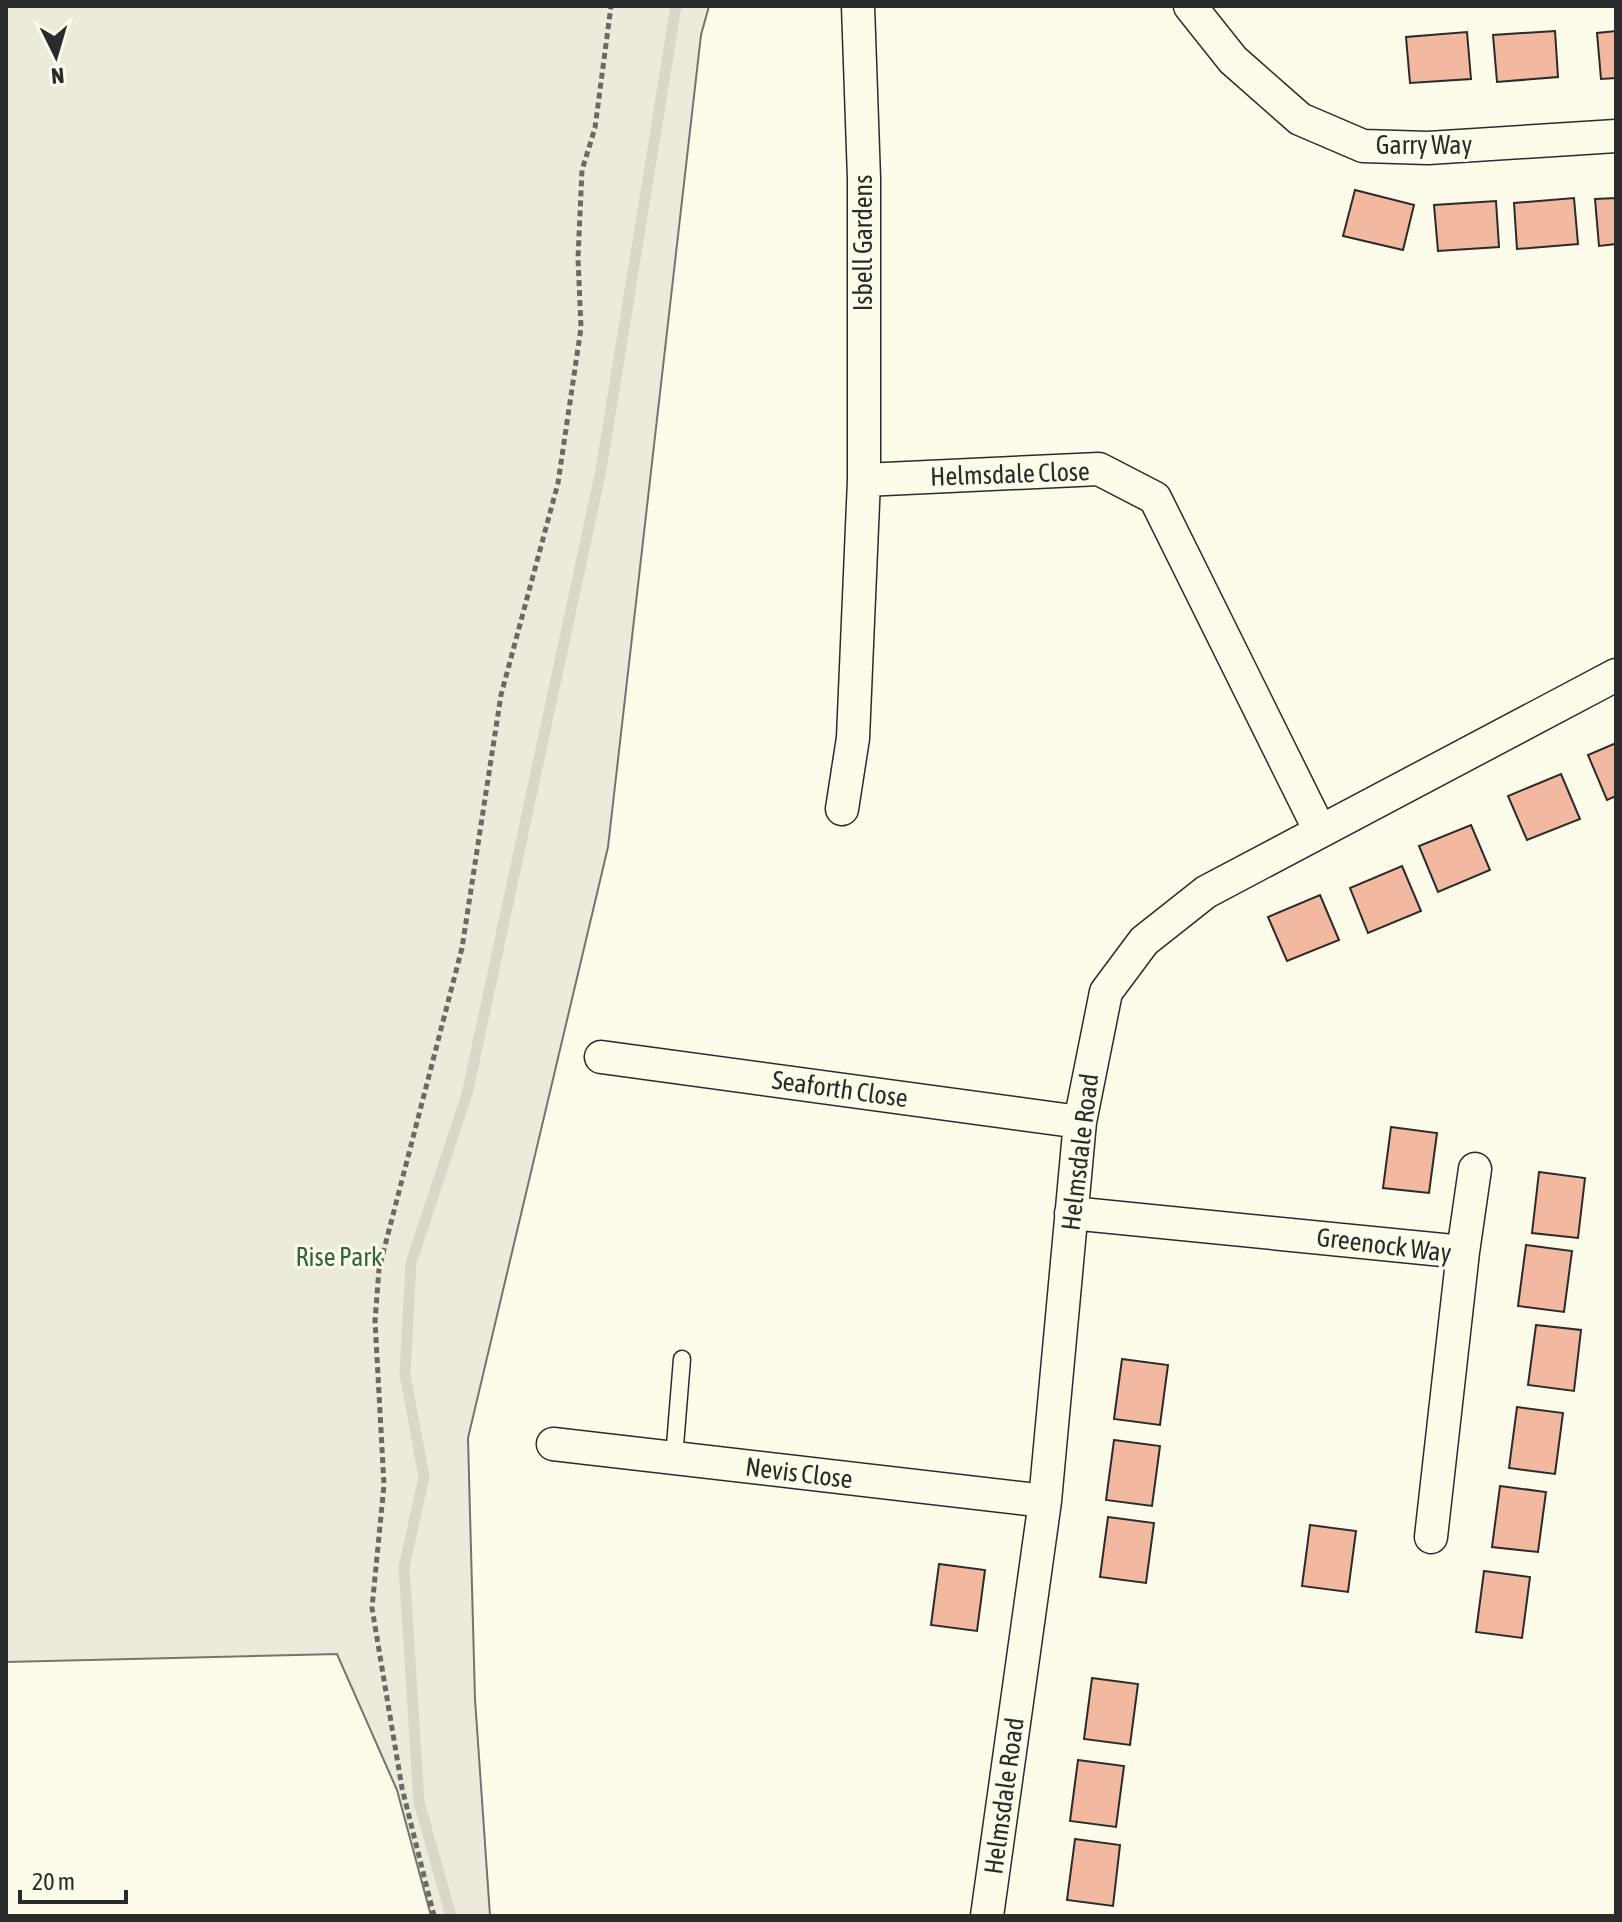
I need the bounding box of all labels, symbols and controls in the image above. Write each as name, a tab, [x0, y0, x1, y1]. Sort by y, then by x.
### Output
north arrow	[16, 16, 96, 96]
text: N	[50, 62, 65, 89]
street label: Garry Way	[1376, 130, 1472, 160]
street label: Isbell Gardens	[848, 175, 878, 311]
street label: Helmsdale Close	[930, 456, 1090, 492]
street label: Seaforth Close	[770, 1065, 910, 1113]
street label: Helmsdale Road	[1055, 1072, 1105, 1232]
street label: Greenock Way	[1315, 1222, 1453, 1268]
park label: Rise Park	[296, 1242, 382, 1272]
street label: Nevis Close	[744, 1452, 854, 1494]
street label: Helmsdale Road	[978, 1716, 1030, 1876]
scale bar	[20, 1854, 126, 1904]
text: 20 m	[32, 1868, 75, 1895]

